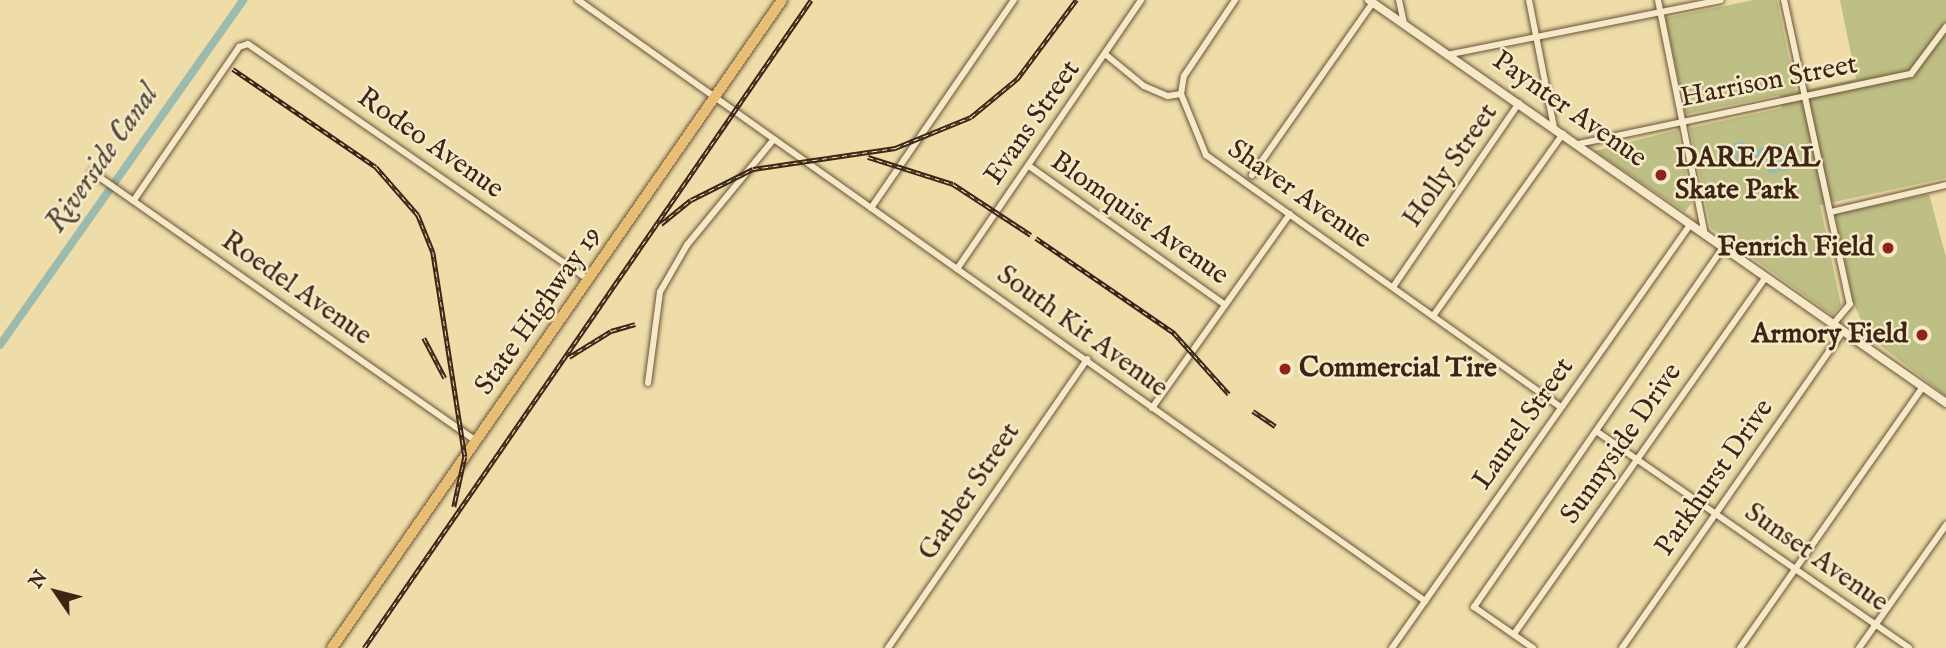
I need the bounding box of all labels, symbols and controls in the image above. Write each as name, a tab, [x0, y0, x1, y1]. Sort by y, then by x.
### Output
street label: Paynter Avenue	[1485, 44, 1653, 176]
street label: Harrison Street	[1678, 48, 1860, 116]
street label: Evans Street	[978, 54, 1088, 192]
water label: Riverside Canal	[39, 78, 167, 240]
street label: Rodeo Avenue	[350, 81, 510, 207]
street label: Holly Street	[1396, 98, 1506, 234]
street label: Shaver Avenue	[1221, 133, 1377, 257]
place label: DARE/PAL Skate Park	[1675, 142, 1820, 208]
street label: Blomquist Avenue	[1043, 145, 1235, 293]
marker: DARE/PAL Skate Park	[1653, 167, 1669, 183]
street label: State Highway 19	[468, 220, 610, 402]
street label: Roedel Avenue	[214, 225, 378, 353]
place label: Fenrich Field	[1717, 231, 1874, 265]
marker: Fenrich Field	[1880, 240, 1896, 256]
street label: South Kit Avenue	[990, 259, 1174, 405]
place label: Armory Field	[1752, 318, 1908, 352]
marker: Armory Field	[1914, 327, 1930, 343]
place label: Commercial Tire	[1299, 352, 1497, 386]
street label: Laurel Street	[1466, 352, 1582, 496]
street label: Sunnyside Drive	[1554, 357, 1690, 531]
marker: Commercial Tire	[1277, 361, 1293, 377]
street label: Parkhurst Drive	[1649, 393, 1781, 563]
street label: Garber Street	[912, 417, 1028, 567]
street label: Sunset Avenue	[1738, 496, 1894, 620]
north arrow	[21, 557, 91, 627]
text: N	[24, 566, 53, 594]

